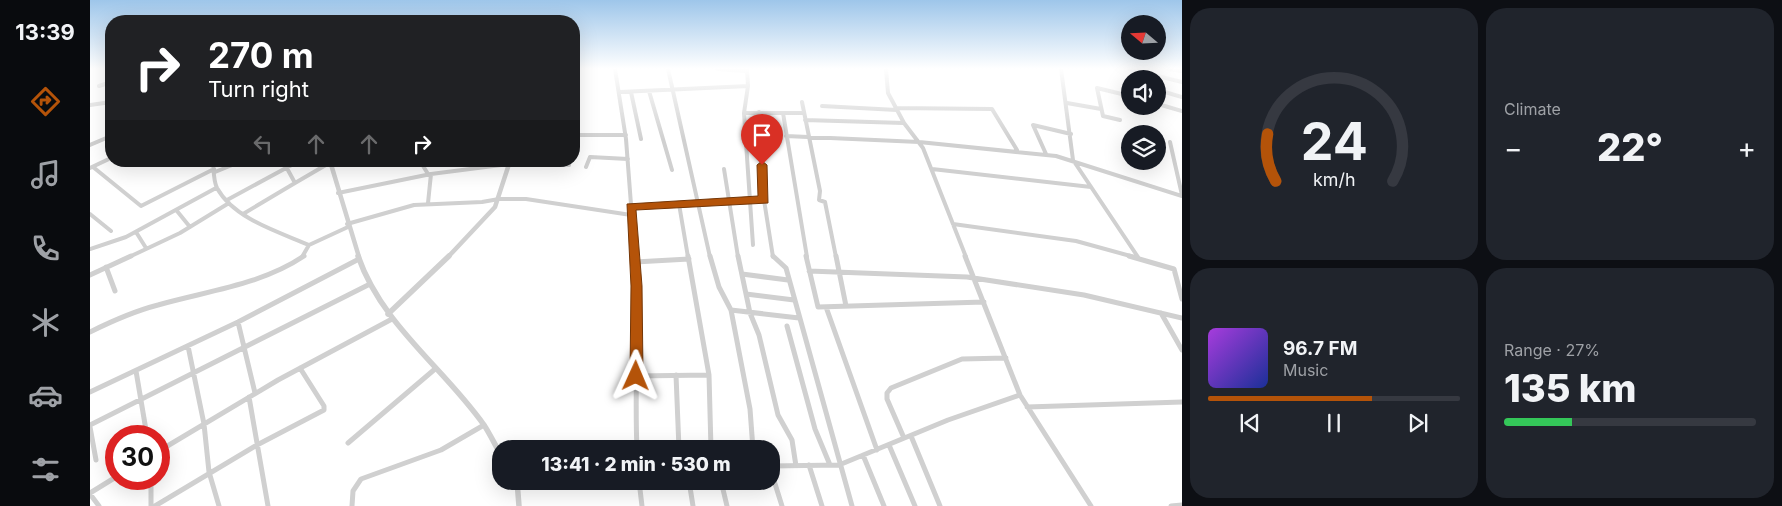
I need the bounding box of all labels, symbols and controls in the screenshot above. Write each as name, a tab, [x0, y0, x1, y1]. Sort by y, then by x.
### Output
north arrow	[1121, 15, 1166, 60]
map controls	[1121, 15, 1166, 170]
text: 13:39	[15, 19, 75, 45]
text: 270 m	[208, 34, 314, 76]
icon: right	[125, 35, 190, 100]
button: sound	[1121, 70, 1166, 115]
text: Turn right	[208, 76, 309, 102]
icon: directions	[28, 84, 63, 119]
text: Climate	[1504, 99, 1561, 119]
text: 24	[1300, 110, 1368, 173]
pin	[741, 114, 783, 165]
icon: arrive	[748, 121, 776, 149]
text: 22°	[1597, 124, 1663, 170]
button: layers	[1121, 125, 1166, 170]
icon: left	[249, 130, 277, 158]
icon: ahead	[302, 130, 330, 158]
icon: ahead	[355, 130, 383, 158]
icon: right	[408, 130, 436, 158]
text: −	[1504, 131, 1523, 165]
text: +	[1737, 131, 1756, 165]
icon: music	[28, 157, 63, 192]
text: km/h	[1313, 169, 1355, 190]
icon: phone	[28, 231, 63, 266]
icon: climate	[28, 305, 63, 340]
text: 96.7 FM	[1283, 337, 1357, 360]
text: Range · 27%	[1504, 340, 1600, 360]
position arrow	[609, 349, 661, 401]
text: Music	[1283, 360, 1328, 380]
text: 135 km	[1504, 365, 1637, 411]
icon: car	[28, 378, 63, 413]
icon: previous	[1236, 409, 1264, 437]
icon: pause	[1320, 409, 1348, 437]
icon: next	[1404, 409, 1432, 437]
speed limit sign: 30	[105, 425, 170, 490]
icon: filters	[28, 452, 63, 487]
text: 13:41 · 2 min · 530 m	[541, 453, 731, 476]

